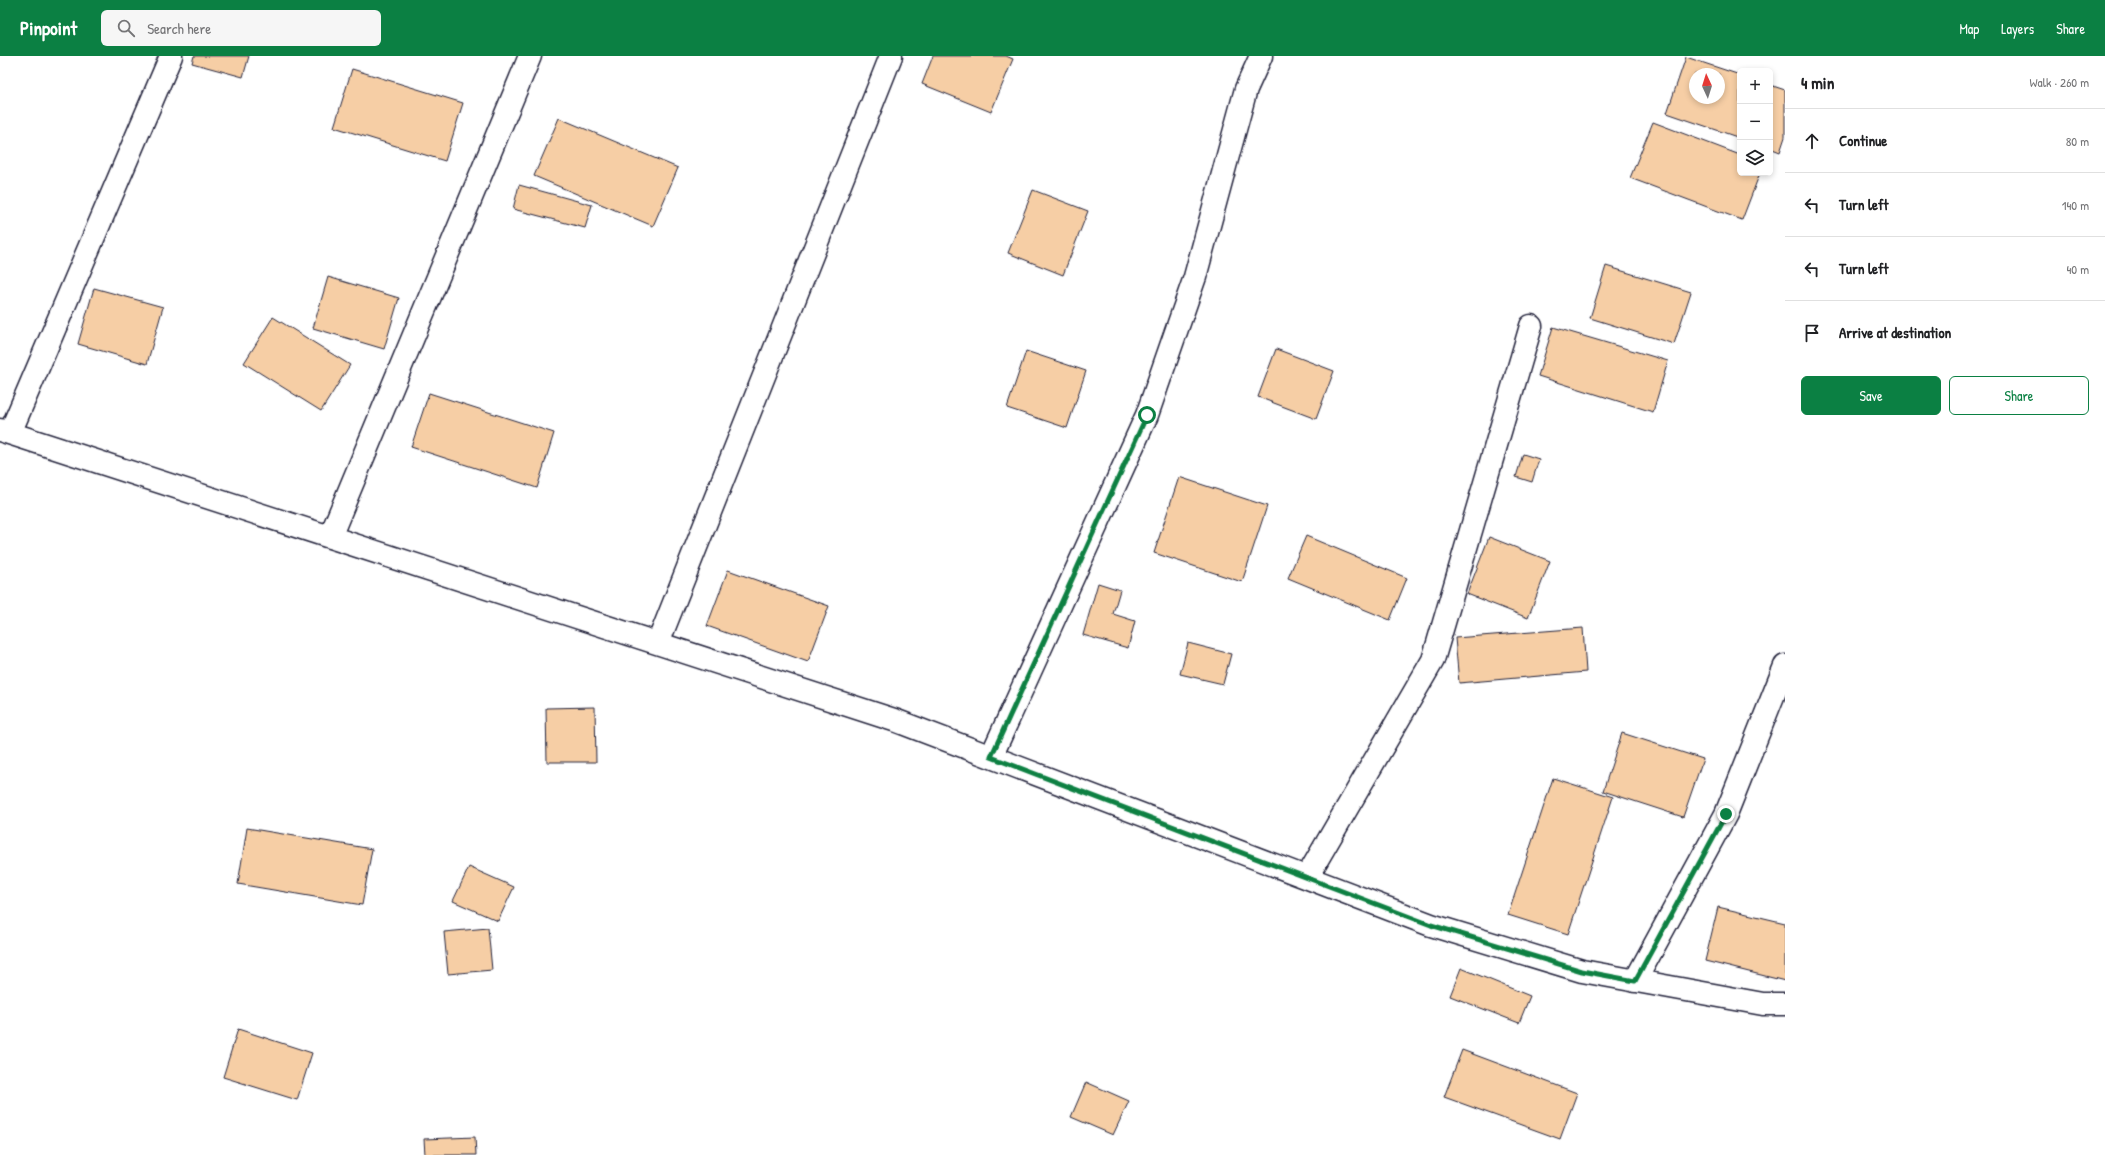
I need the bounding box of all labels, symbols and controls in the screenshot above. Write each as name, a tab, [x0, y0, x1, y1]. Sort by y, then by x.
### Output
search box	[101, 10, 381, 46]
text: Pinpoint	[20, 15, 77, 41]
icon: search	[115, 17, 137, 39]
text: Search here	[147, 18, 211, 39]
text: Map	[1959, 19, 1979, 38]
text: Layers	[2001, 19, 2034, 38]
text: Share	[2056, 19, 2085, 38]
north arrow	[1689, 68, 1725, 104]
map controls	[1737, 68, 1773, 176]
button: +	[1737, 68, 1773, 104]
text: 4 min	[1801, 71, 1834, 94]
text: Walk · 260 m	[2030, 73, 2089, 91]
button: −	[1737, 104, 1773, 140]
icon: ahead	[1801, 130, 1823, 152]
text: Continue	[1839, 130, 1887, 151]
text: 80 m	[2066, 132, 2089, 150]
button: layers	[1737, 140, 1773, 176]
icon: left	[1801, 194, 1823, 216]
text: Turn left	[1839, 194, 1889, 215]
text: 140 m	[2062, 196, 2089, 214]
icon: left	[1801, 258, 1823, 280]
text: Turn left	[1839, 258, 1889, 279]
text: 40 m	[2066, 260, 2089, 278]
icon: arrive	[1801, 322, 1823, 344]
text: Arrive at destination	[1839, 322, 1951, 343]
button: Save	[1801, 376, 1941, 415]
button: Share	[1949, 376, 2089, 415]
route start	[1138, 406, 1156, 424]
route end	[1717, 805, 1735, 823]

